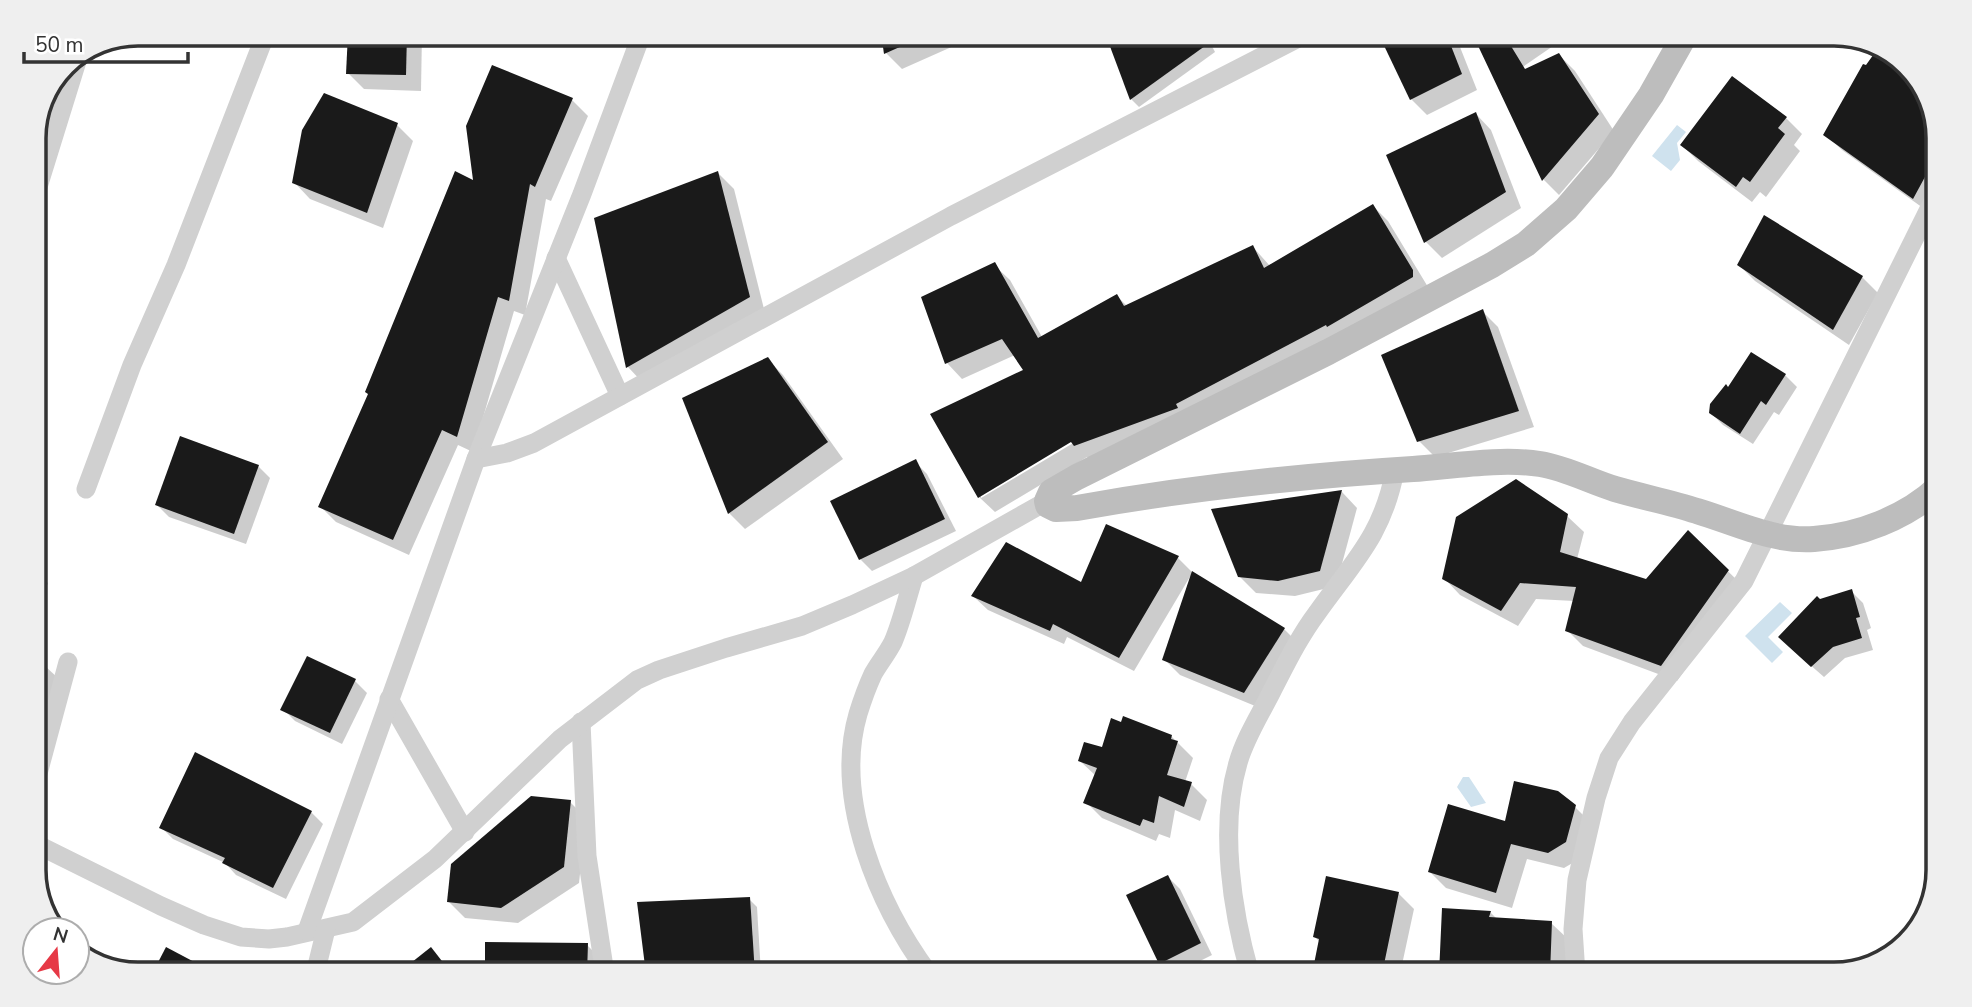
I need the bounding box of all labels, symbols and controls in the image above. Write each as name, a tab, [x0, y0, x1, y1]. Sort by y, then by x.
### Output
scale bar	[24, 21, 189, 65]
text: 50 m	[35, 31, 84, 59]
north arrow	[21, 916, 91, 986]
text: N	[50, 921, 71, 950]

